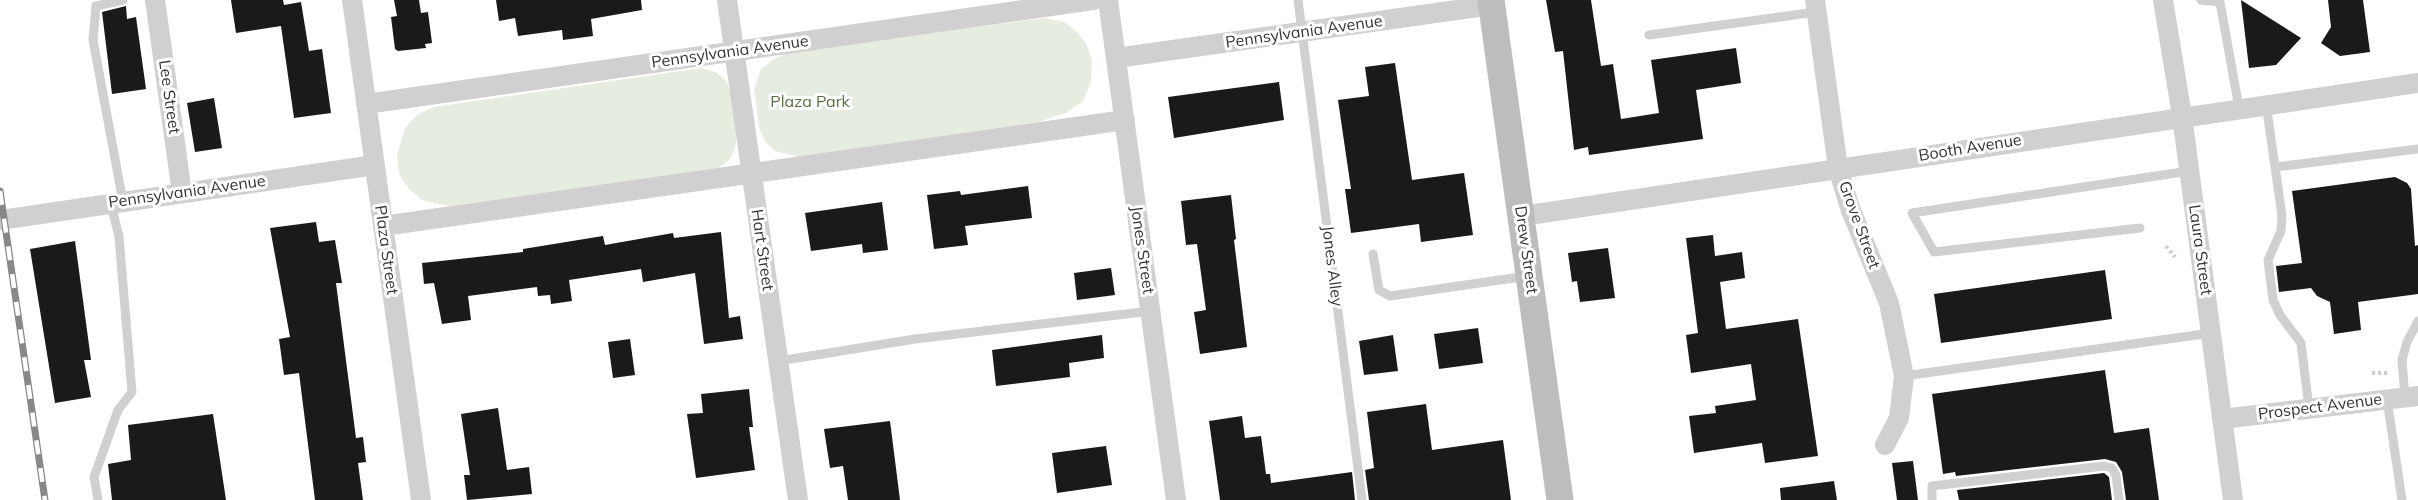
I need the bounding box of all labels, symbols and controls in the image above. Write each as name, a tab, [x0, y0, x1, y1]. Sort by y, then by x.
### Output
street label: Pennsylvania Avenue	[1224, 11, 1384, 53]
street label: Pennsylvania Avenue	[650, 31, 810, 73]
street label: Lee Street	[154, 59, 184, 135]
park label: Plaza Park	[770, 92, 850, 112]
street label: Booth Avenue	[1917, 130, 2023, 166]
street label: Pennsylvania Avenue	[107, 171, 267, 213]
street label: Grove Street	[1834, 179, 1884, 271]
street label: Laura Street	[2184, 203, 2216, 297]
street label: Plaza Street	[370, 204, 402, 296]
street label: Jones Street	[1126, 205, 1158, 295]
street label: Drew Street	[1510, 205, 1542, 295]
street label: Hart Street	[747, 208, 777, 292]
street label: Jones Alley	[1318, 225, 1346, 307]
street label: Prospect Avenue	[2257, 390, 2383, 424]

